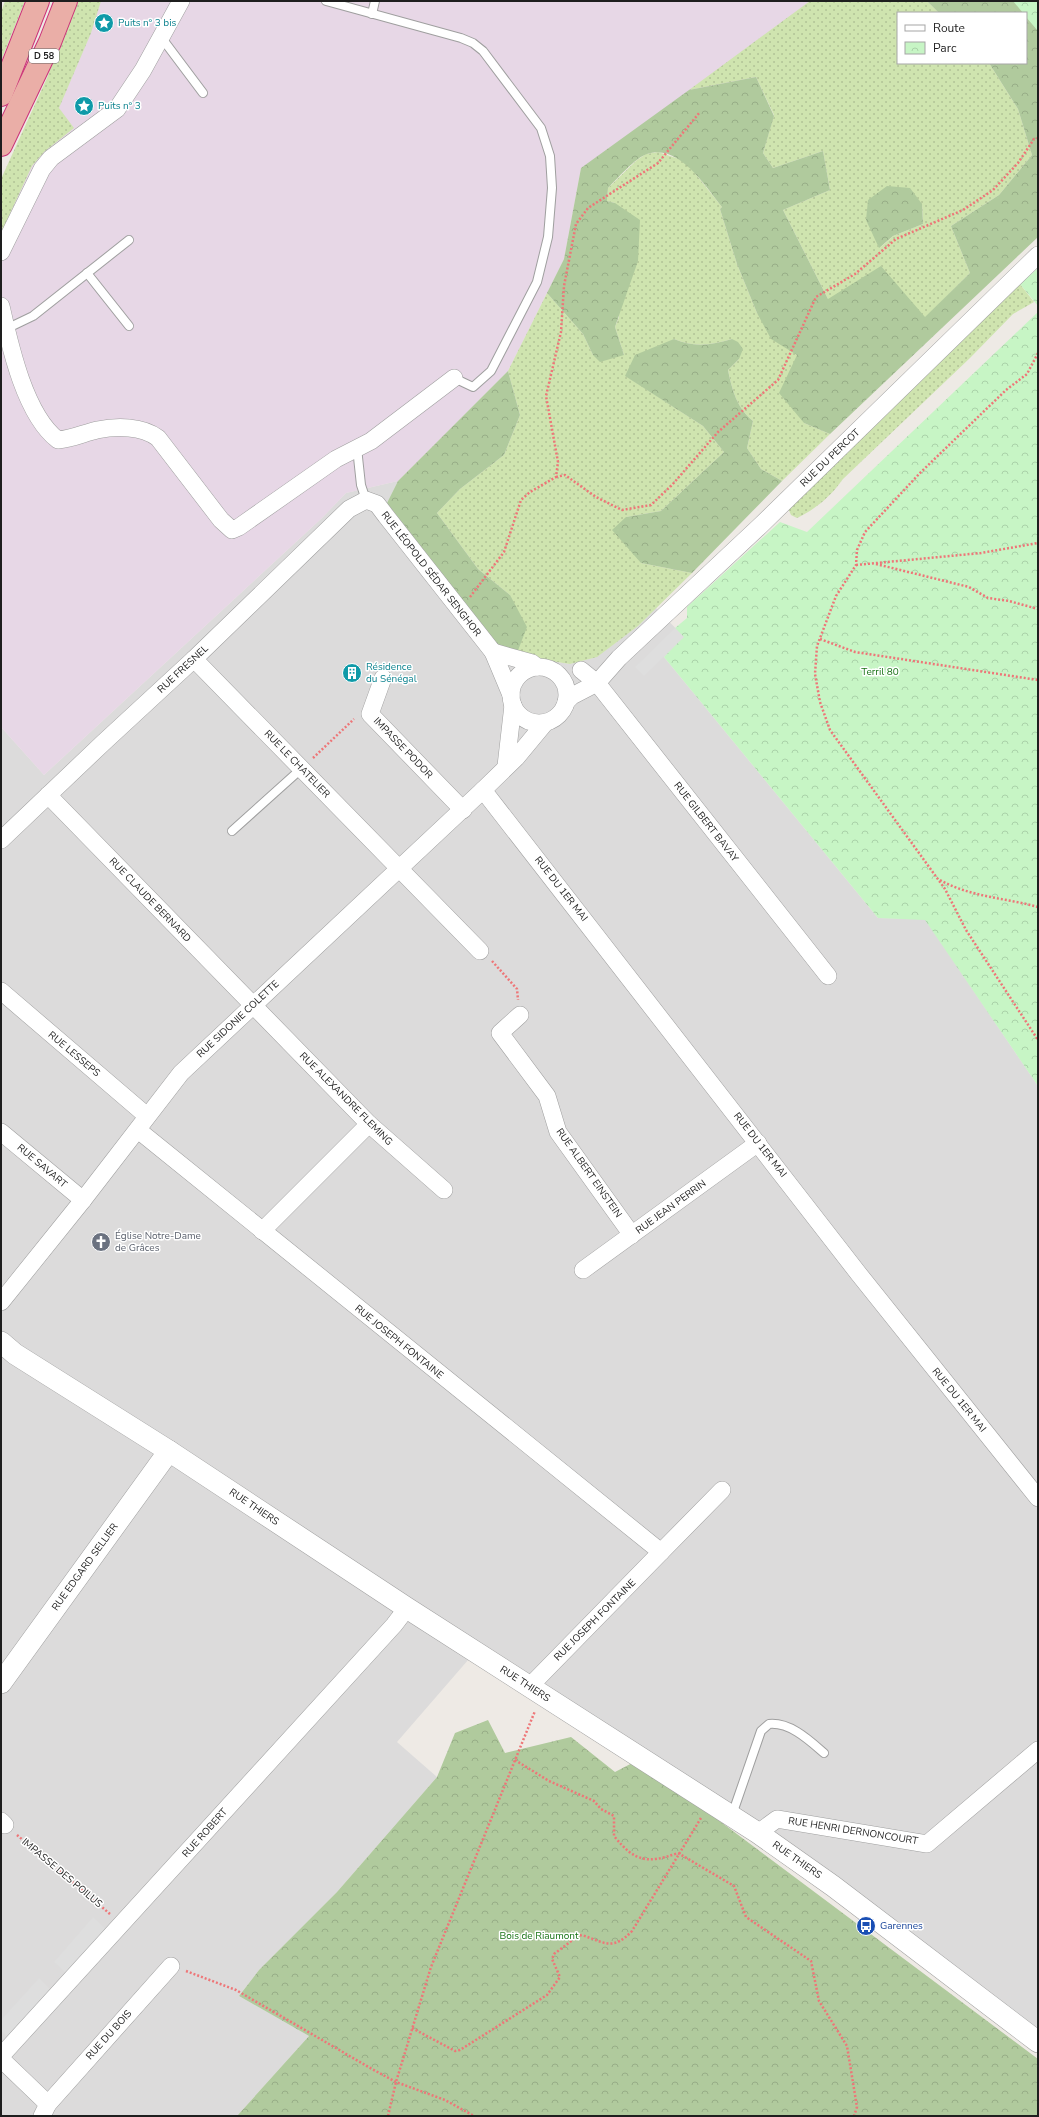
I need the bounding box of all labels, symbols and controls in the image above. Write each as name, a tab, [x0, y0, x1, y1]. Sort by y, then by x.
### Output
place icon: Puits n° 3 bis	[93, 12, 115, 34]
legend	[897, 12, 1027, 64]
place label: Puits n° 3 bis	[118, 16, 176, 30]
text: Route	[933, 20, 965, 36]
text: Parc	[933, 40, 957, 56]
road number: D 58	[29, 49, 59, 63]
place icon: Puits n° 3	[73, 95, 95, 117]
place label: Puits n° 3	[98, 99, 141, 113]
street label: RUE DU PERCOT	[797, 426, 863, 490]
street label: RUE LÉOPOLD SÉDAR SENGHOR	[378, 509, 484, 640]
street label: RUE FRESNEL	[154, 641, 212, 696]
place label: Résidence du Sénégal	[366, 660, 417, 686]
building icon: Résidence du Sénégal	[341, 662, 363, 684]
park label: Terril 80	[861, 665, 899, 679]
street label: IMPASSE PODOR	[370, 714, 436, 782]
street label: RUE LE CHATELIER	[261, 727, 333, 801]
street label: RUE GILBERT BAVAY	[670, 779, 742, 866]
street label: RUE DU 1ER MAI	[531, 854, 591, 924]
street label: RUE CLAUDE BERNARD	[106, 855, 194, 945]
street label: RUE SIDONIE COLETTE	[194, 977, 282, 1061]
street label: RUE LESSEPS	[45, 1028, 103, 1080]
street label: RUE ALEXANDRE FLEMING	[296, 1049, 396, 1149]
street label: RUE DU 1ER MAI	[730, 1110, 790, 1180]
street label: RUE ALBERT EINSTEIN	[553, 1125, 625, 1221]
street label: RUE SAVART	[14, 1141, 70, 1191]
street label: RUE JEAN PERRIN	[633, 1177, 709, 1237]
place label: Église Notre-Dame de Grâces	[115, 1229, 201, 1255]
church icon: Église Notre-Dame de Grâces	[90, 1231, 112, 1253]
street label: RUE JOSEPH FONTAINE	[352, 1302, 446, 1382]
street label: RUE DU 1ER MAI	[929, 1365, 989, 1435]
street label: RUE THIERS	[226, 1485, 282, 1529]
street label: RUE EDGARD SELLIER	[49, 1520, 122, 1613]
street label: RUE JOSEPH FONTAINE	[551, 1576, 639, 1664]
street label: RUE THIERS	[497, 1663, 553, 1705]
street label: RUE ROBERT	[179, 1805, 231, 1861]
street label: RUE HENRI DERNONCOURT	[787, 1814, 919, 1848]
street label: IMPASSE DES POILUS	[19, 1835, 105, 1911]
street label: RUE THIERS	[770, 1838, 824, 1882]
bus stop icon: Garennes	[855, 1915, 877, 1937]
place label: Garennes	[880, 1919, 923, 1933]
park label: Bois de Riaumont	[500, 1929, 579, 1943]
street label: RUE DU BOIS	[83, 2007, 135, 2063]

